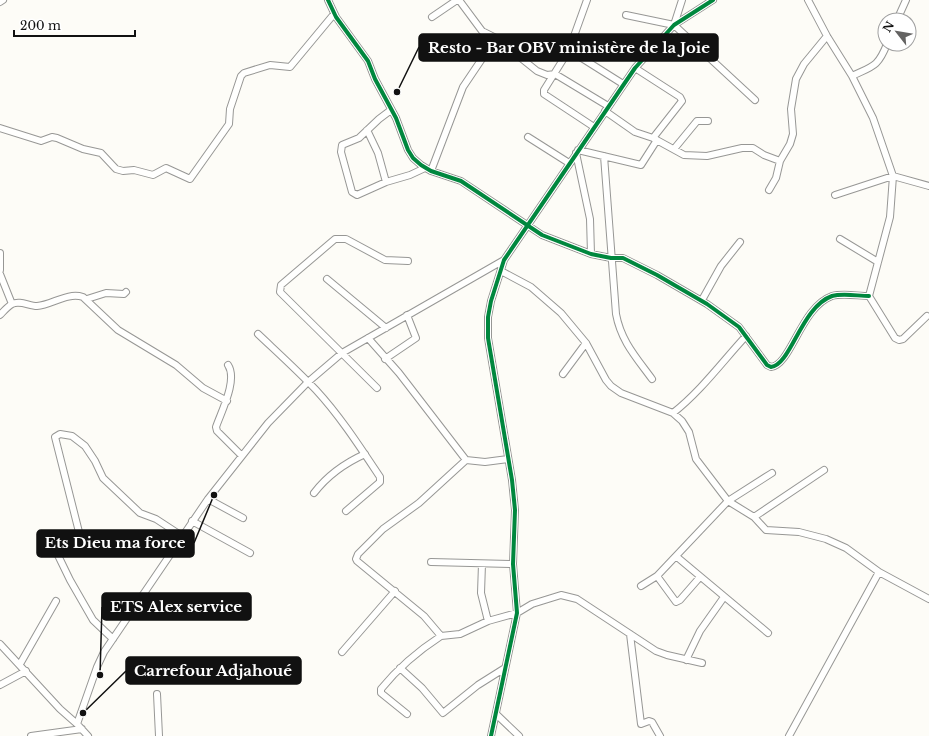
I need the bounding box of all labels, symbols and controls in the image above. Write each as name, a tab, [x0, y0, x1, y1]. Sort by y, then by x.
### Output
scale bar	[14, 12, 135, 38]
north arrow	[877, 12, 917, 52]
text: 200 m	[20, 18, 61, 33]
text: N	[880, 18, 897, 35]
callout: Resto - Bar OBV ministère de la Joie	[419, 34, 718, 61]
text: Resto - Bar OBV ministère de la Joie	[428, 38, 710, 57]
callout: Ets Dieu ma force	[37, 530, 194, 557]
text: Ets Dieu ma force	[45, 533, 186, 552]
callout: ETS Alex service	[102, 593, 251, 620]
text: ETS Alex service	[110, 597, 242, 616]
callout: Carrefour Adjahoué	[126, 657, 301, 684]
text: Carrefour Adjahoué	[134, 661, 292, 680]

